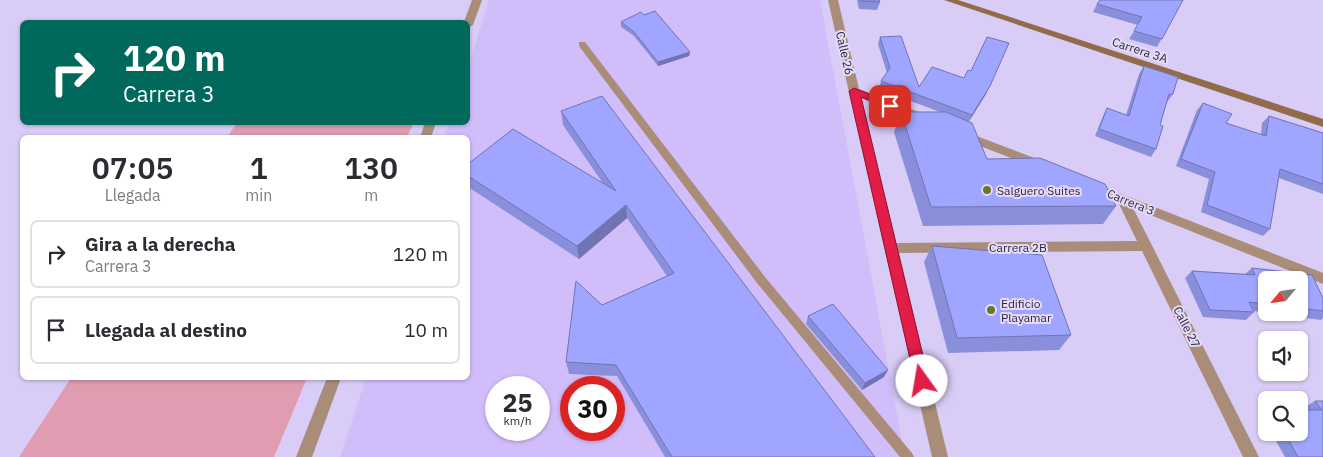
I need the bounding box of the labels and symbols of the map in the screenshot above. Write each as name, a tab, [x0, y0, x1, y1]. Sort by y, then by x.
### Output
street label: Calle 26	[833, 30, 857, 76]
street label: Carrera 3A	[1110, 34, 1170, 66]
pin	[869, 85, 911, 127]
place label: Salguero Suites	[997, 183, 1081, 198]
marker: Salguero Suites	[981, 184, 993, 196]
street label: Carrera 3	[1105, 186, 1157, 218]
street label: Carrera 2B	[989, 240, 1047, 255]
north arrow	[1258, 271, 1308, 321]
place label: Edificio Playamar	[1001, 296, 1052, 325]
marker: Edificio Playamar	[985, 304, 997, 316]
street label: Calle 27	[1170, 304, 1204, 350]
position arrow	[895, 354, 947, 406]
speed limit sign: 30	[560, 376, 625, 441]

